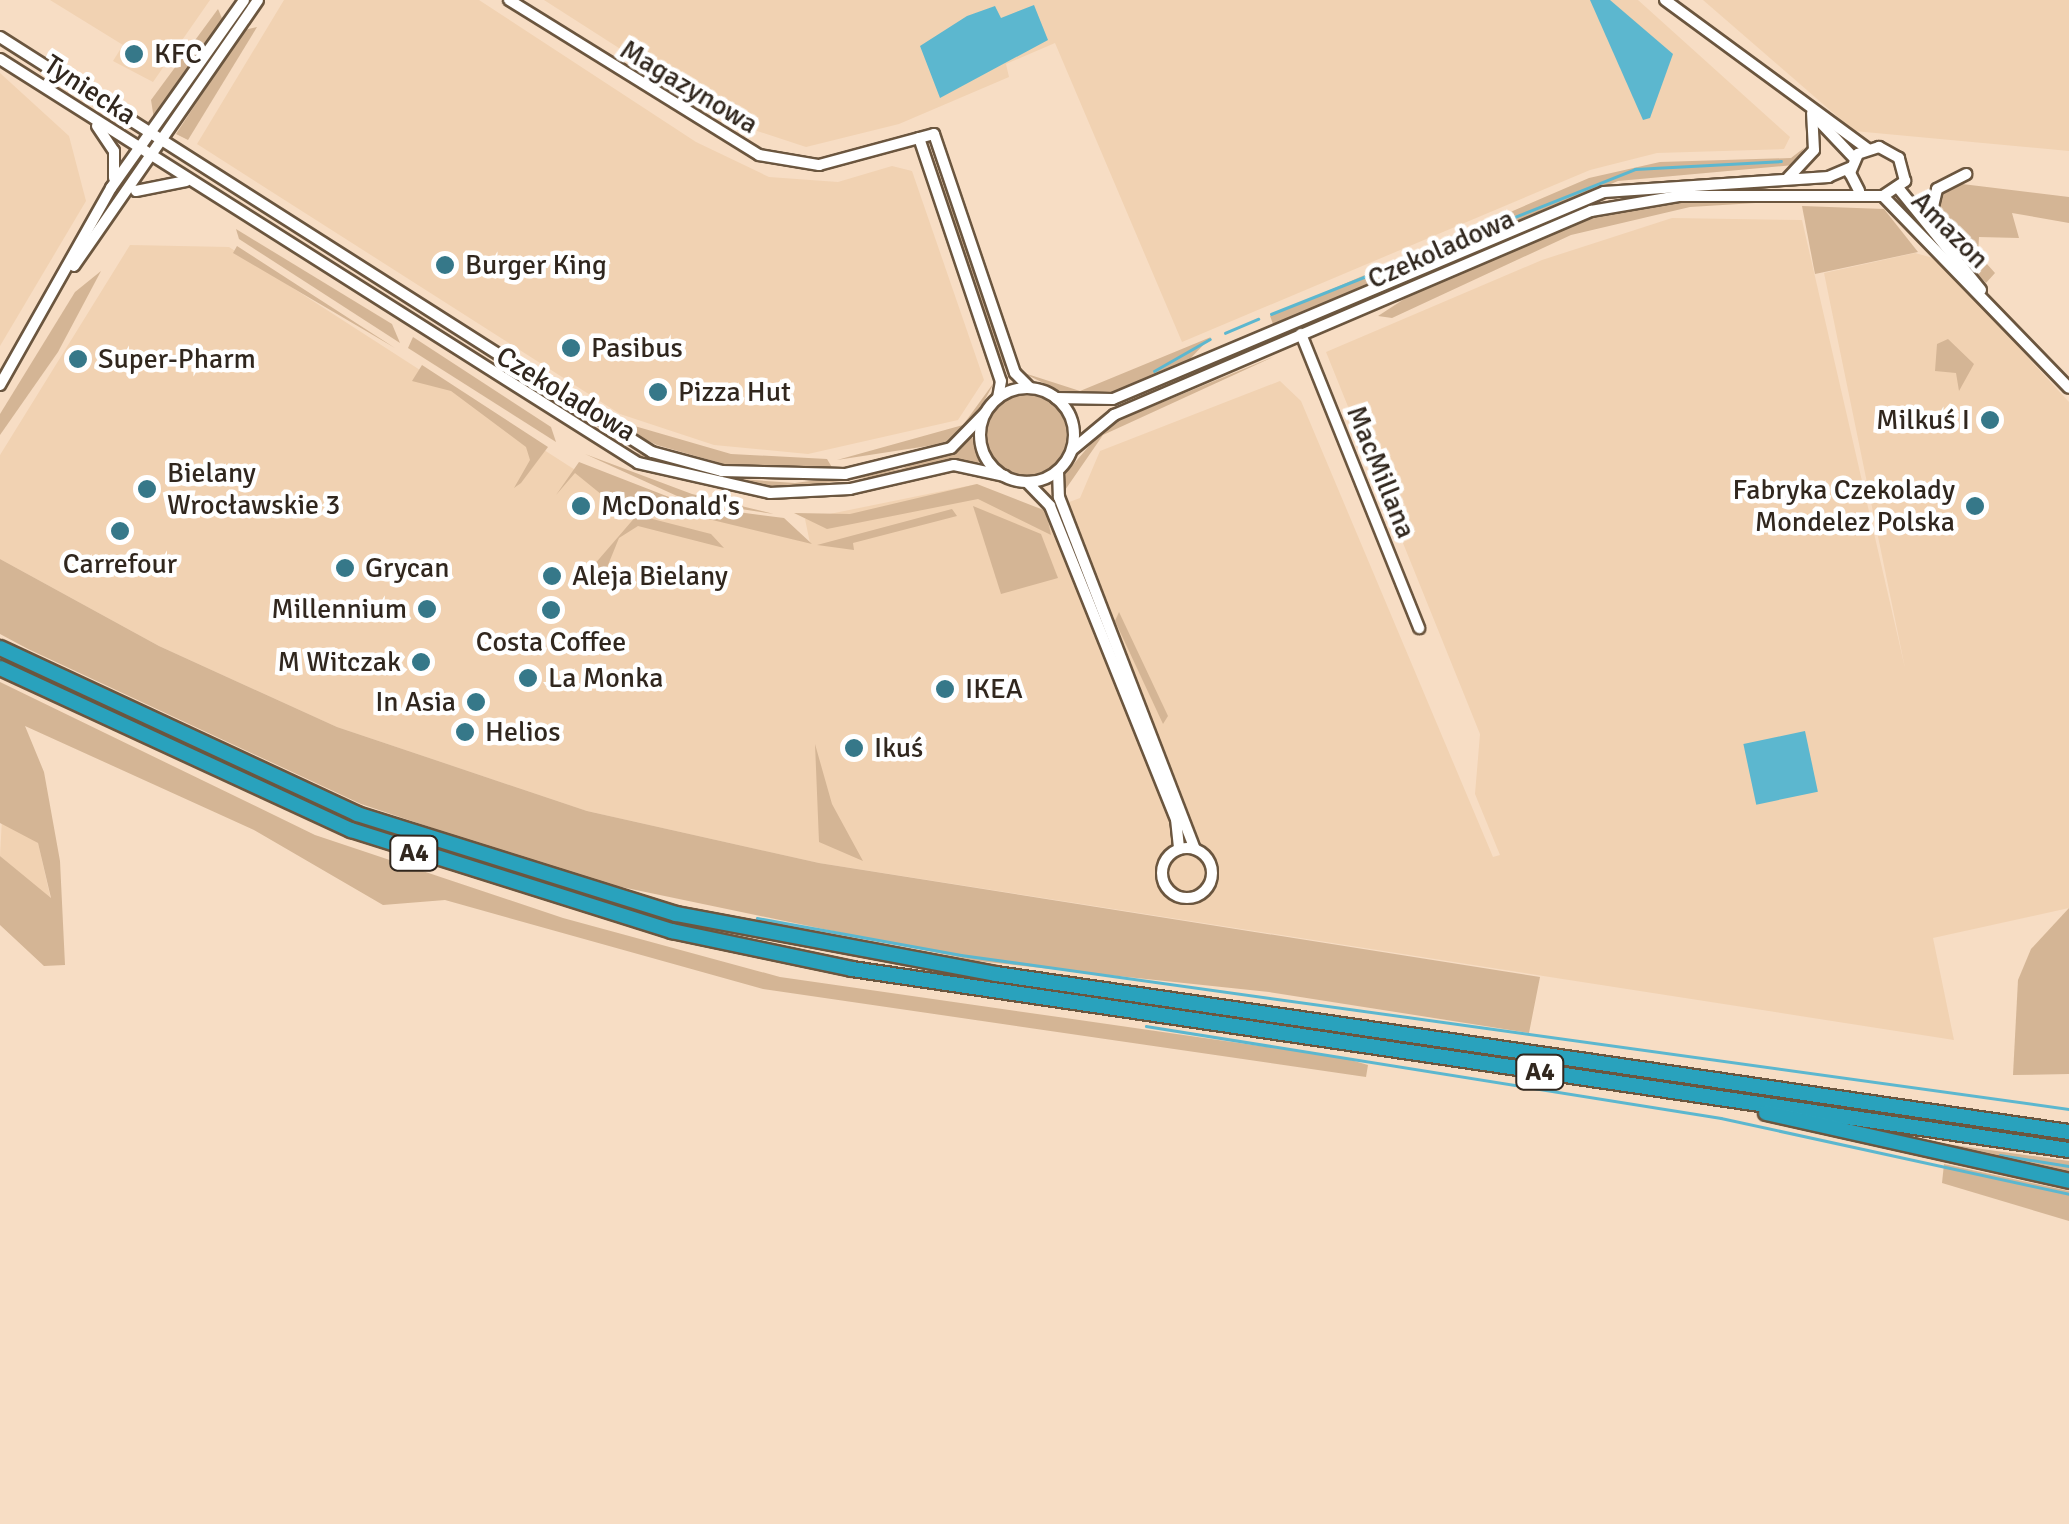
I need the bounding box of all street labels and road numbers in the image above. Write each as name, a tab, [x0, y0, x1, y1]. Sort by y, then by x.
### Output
street label: Magazynowa	[614, 33, 764, 141]
street label: Tyniecka	[38, 48, 142, 132]
street label: Amazon	[1904, 184, 1996, 276]
street label: Czekoladowa	[1363, 202, 1519, 296]
street label: Czekoladowa	[490, 339, 642, 449]
street label: MacMillana	[1339, 401, 1423, 543]
road number: A4	[389, 833, 439, 873]
road number: A4	[1515, 1052, 1565, 1092]

